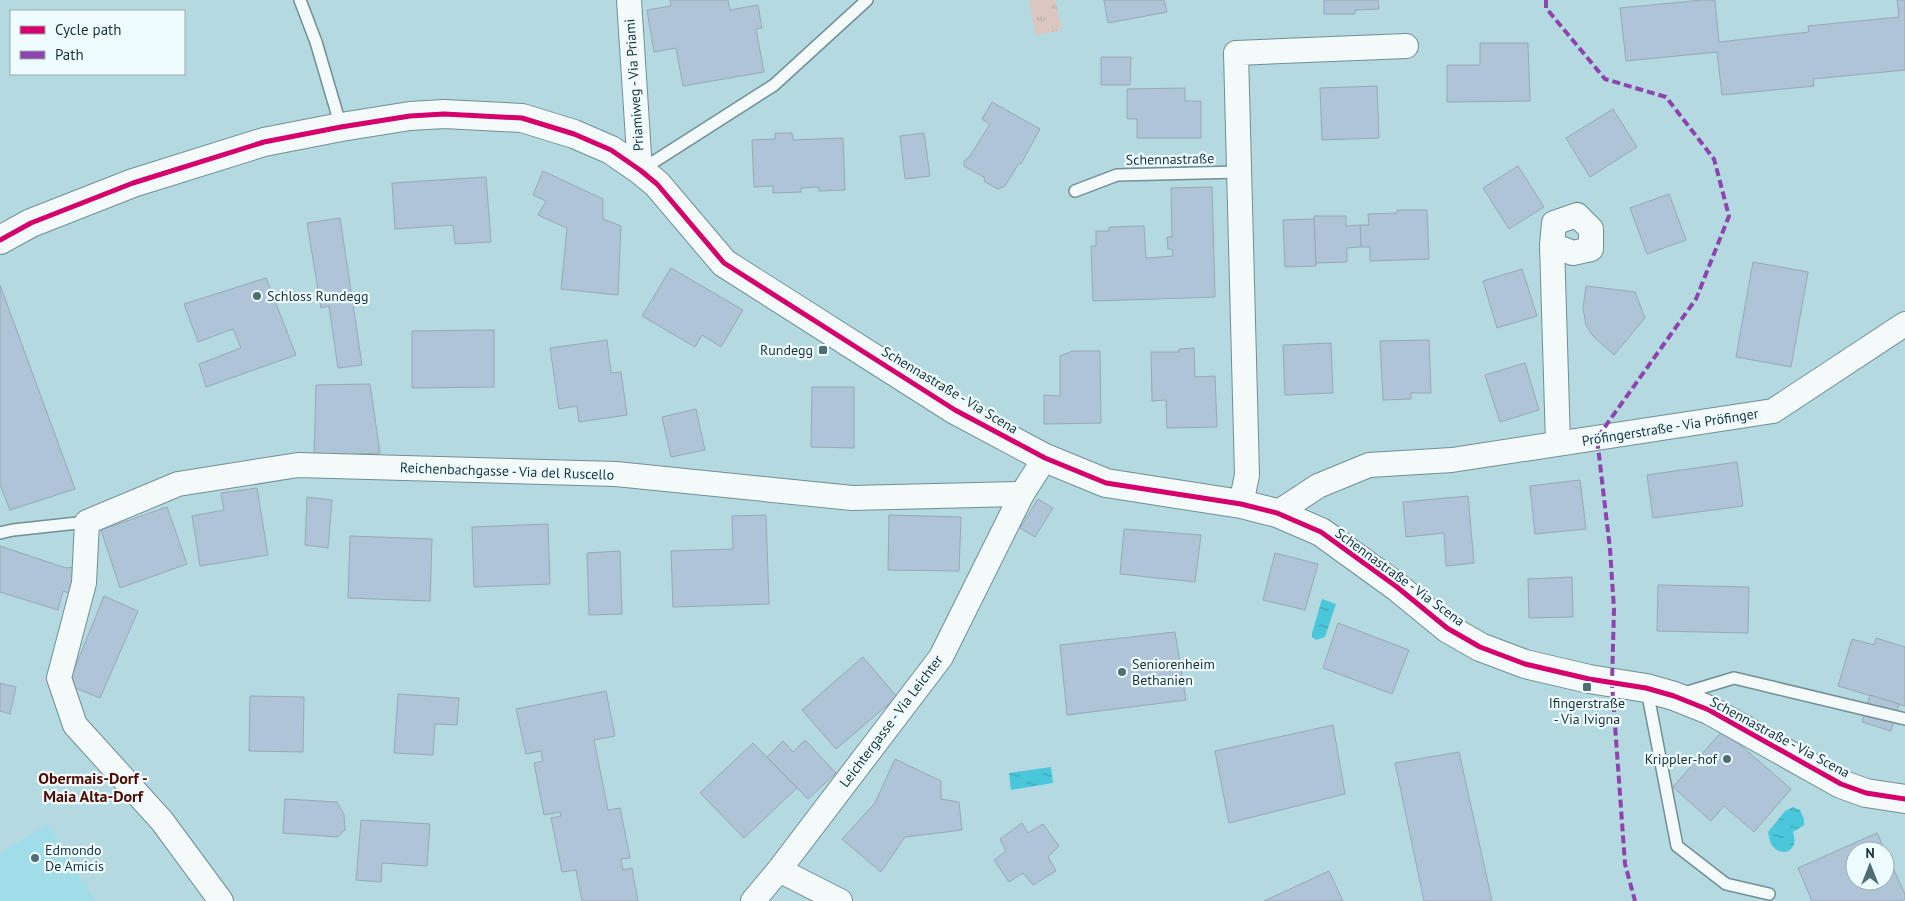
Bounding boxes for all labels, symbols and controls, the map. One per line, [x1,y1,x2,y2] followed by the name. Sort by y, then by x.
[10,10,185,75] legend
[620,18,648,152] street label: Priamiweg - Via Priami
[55,20,121,39] text: Cycle path
[55,45,84,64] text: Path
[1126,149,1214,169] street label: Schennastraße
[267,287,368,305] place label: Schloss Rundegg
[251,290,263,302] marker: Schloss Rundegg
[760,341,813,359] place label: Rundegg
[879,342,1021,438] street label: Schennastraße - Via Scena
[817,344,829,356] marker: Rundegg
[1580,404,1760,450] street label: Pröfingerstraße - Via Pröfinger
[400,458,614,484] street label: Reichenbachgasse - Via del Ruscello
[1332,524,1468,630] street label: Schennastraße - Via Scena
[835,651,947,791] street label: Leichtergasse - Via Leichter
[1132,655,1215,689] place label: Seniorenheim Bethanien
[1116,666,1128,678] marker: Seniorenheim Bethanien
[1581,681,1593,693] marker: Ifingerstraße - Via Ivigna
[1707,692,1853,782] street label: Schennastraße - Via Scena
[1549,694,1625,728] place label: Ifingerstraße - Via Ivigna
[1645,750,1718,768] place label: Krippler-hof
[1721,753,1733,765] marker: Krippler-hof
[38,768,148,806] district label: Obermais-Dorf - Maia Alta-Dorf
[45,841,104,875] place label: Edmondo De Amicis
[1845,841,1895,891] north arrow
[1865,844,1875,862] text: N
[29,852,41,864] marker: Edmondo De Amicis

